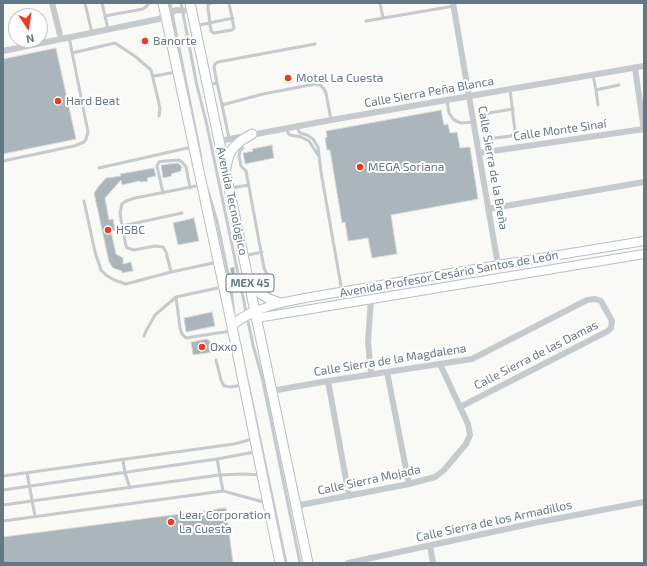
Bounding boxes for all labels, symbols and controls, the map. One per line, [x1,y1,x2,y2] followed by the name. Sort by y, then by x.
[8,8,48,48] north arrow
[25,32,36,46] text: N
[153,34,197,48] place label: Banorte
[140,36,150,46] marker: Banorte
[296,71,383,85] place label: Motel La Cuesta
[283,73,293,83] marker: Motel La Cuesta
[363,73,495,111] street label: Calle Sierra Peña Blanca
[66,94,120,108] place label: Hard Beat
[53,96,63,106] marker: Hard Beat
[475,105,511,231] street label: Calle Sierra de la Breña
[512,116,608,144] street label: Calle Monte Sinaí
[213,146,251,256] street label: Avenida Tecnológico
[368,160,444,174] place label: MEGA Soriana
[355,162,365,172] marker: MEGA Soriana
[116,223,145,237] place label: HSBC
[103,225,113,235] marker: HSBC
[338,248,560,300] street label: Avenida Profesor Cesário Santos de León
[226,274,274,292] road number: MEX 45
[472,317,600,393] street label: Calle Sierra de las Damas
[210,340,237,354] place label: Oxxo
[313,341,467,379] street label: Calle Sierra de la Magdalena
[197,342,207,352] marker: Oxxo
[316,462,422,498] street label: Calle Sierra Mojada
[415,497,573,545] street label: Calle Sierra de los Armadillos
[179,508,271,536] place label: Lear Corporation La Cuesta
[166,517,176,527] marker: Lear Corporation La Cuesta

